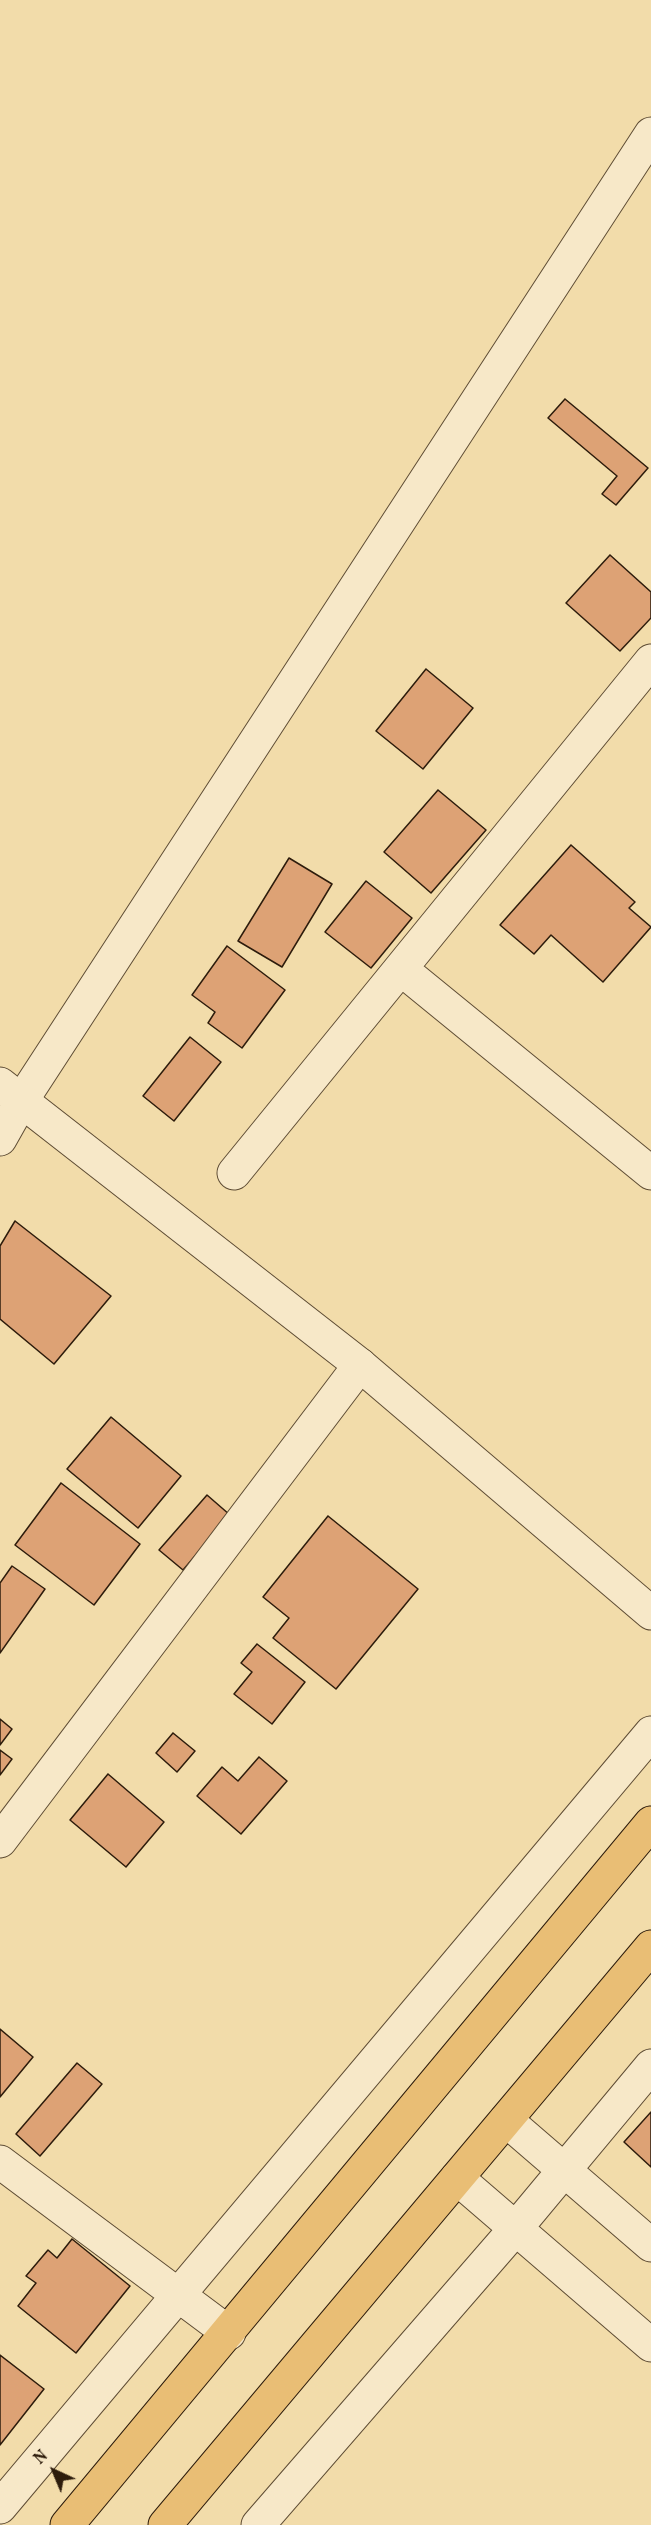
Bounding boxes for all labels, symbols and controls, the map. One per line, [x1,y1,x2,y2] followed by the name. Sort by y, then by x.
[24,2441,84,2501] north arrow
[30,2446,53,2470] text: N

